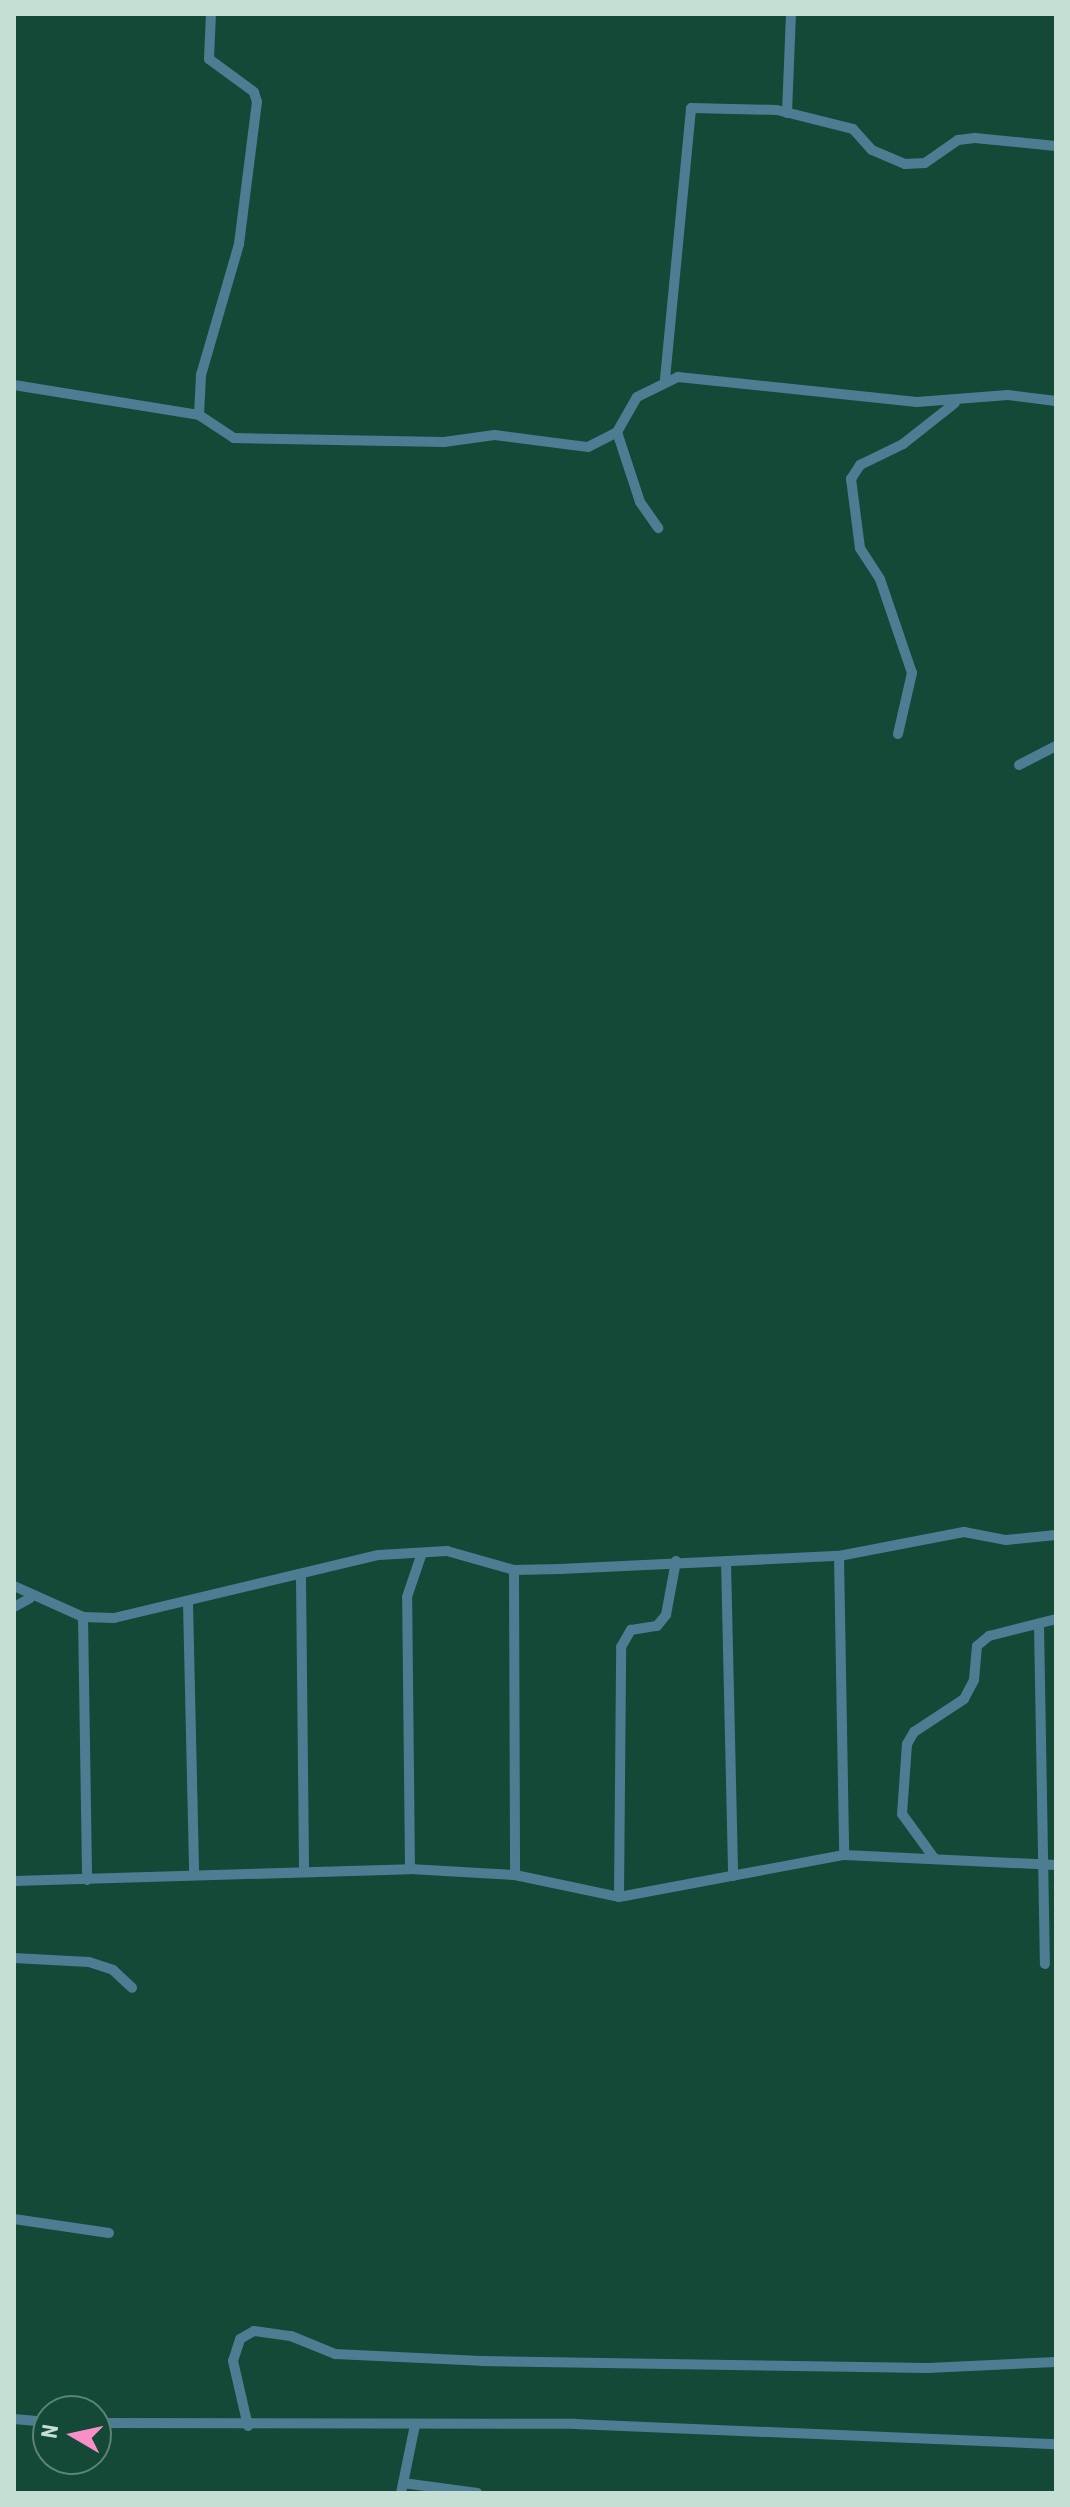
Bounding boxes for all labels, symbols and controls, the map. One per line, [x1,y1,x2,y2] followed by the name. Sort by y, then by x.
[32,2395,112,2475] north arrow
[36,2423,63,2440] text: N

